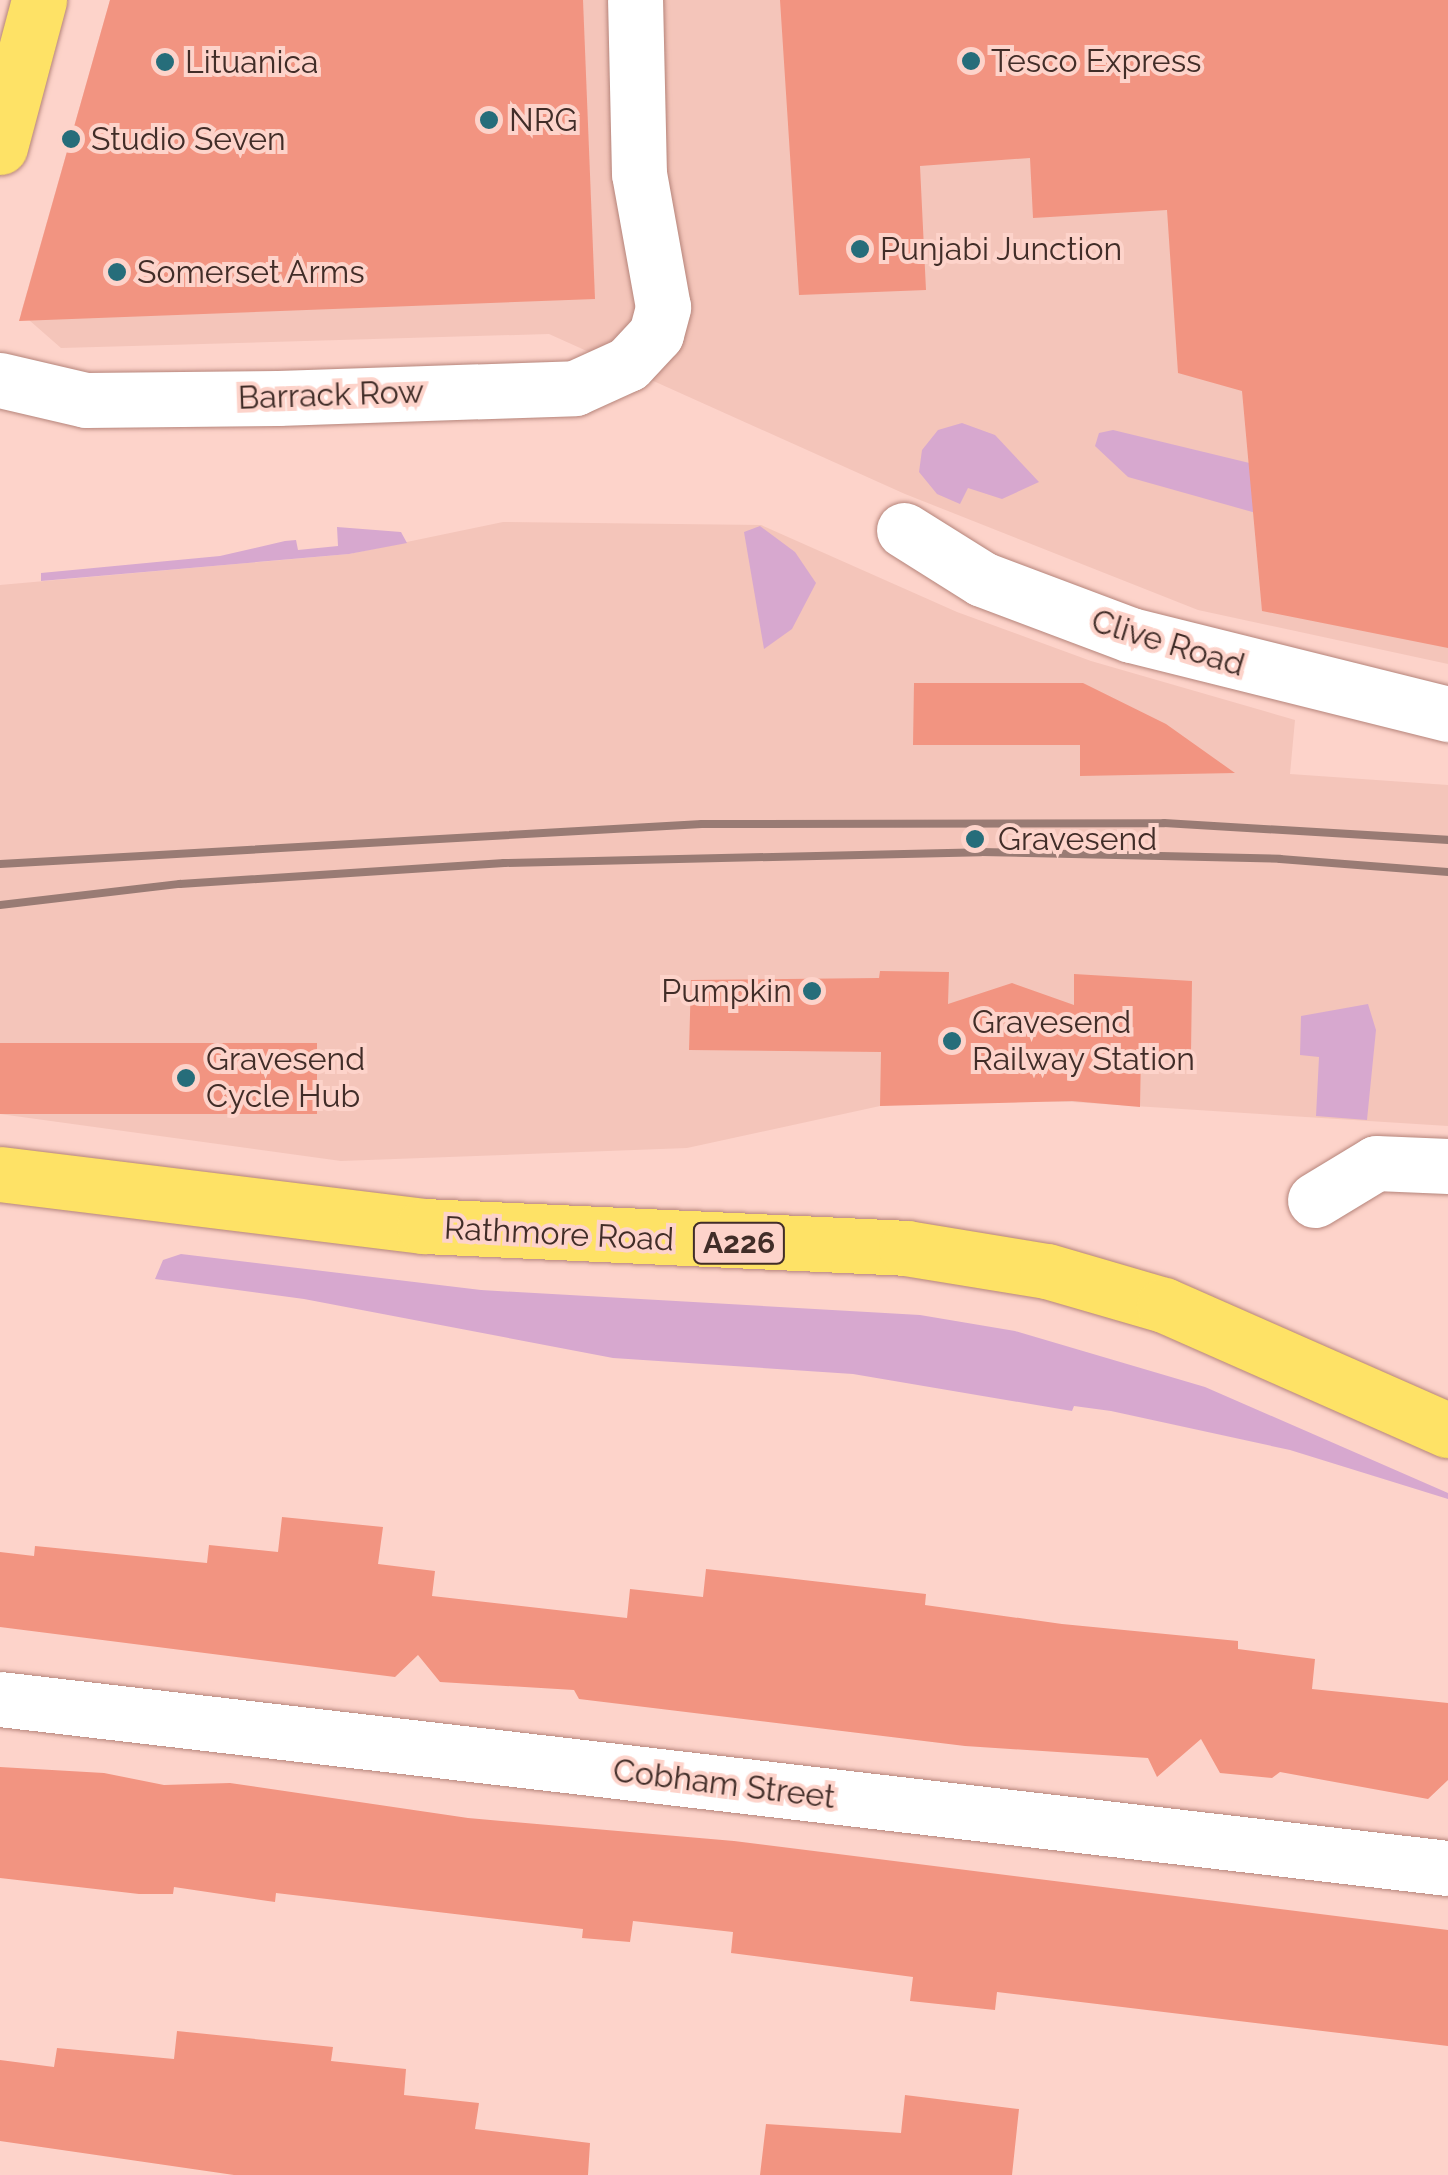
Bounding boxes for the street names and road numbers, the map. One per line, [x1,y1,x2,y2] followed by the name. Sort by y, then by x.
[237,373,425,417] street label: Barrack Row
[1087,602,1249,684] street label: Clive Road
[443,1209,675,1259] street label: Rathmore Road
[692,1218,786,1268] road number: A226
[611,1751,837,1817] street label: Cobham Street

